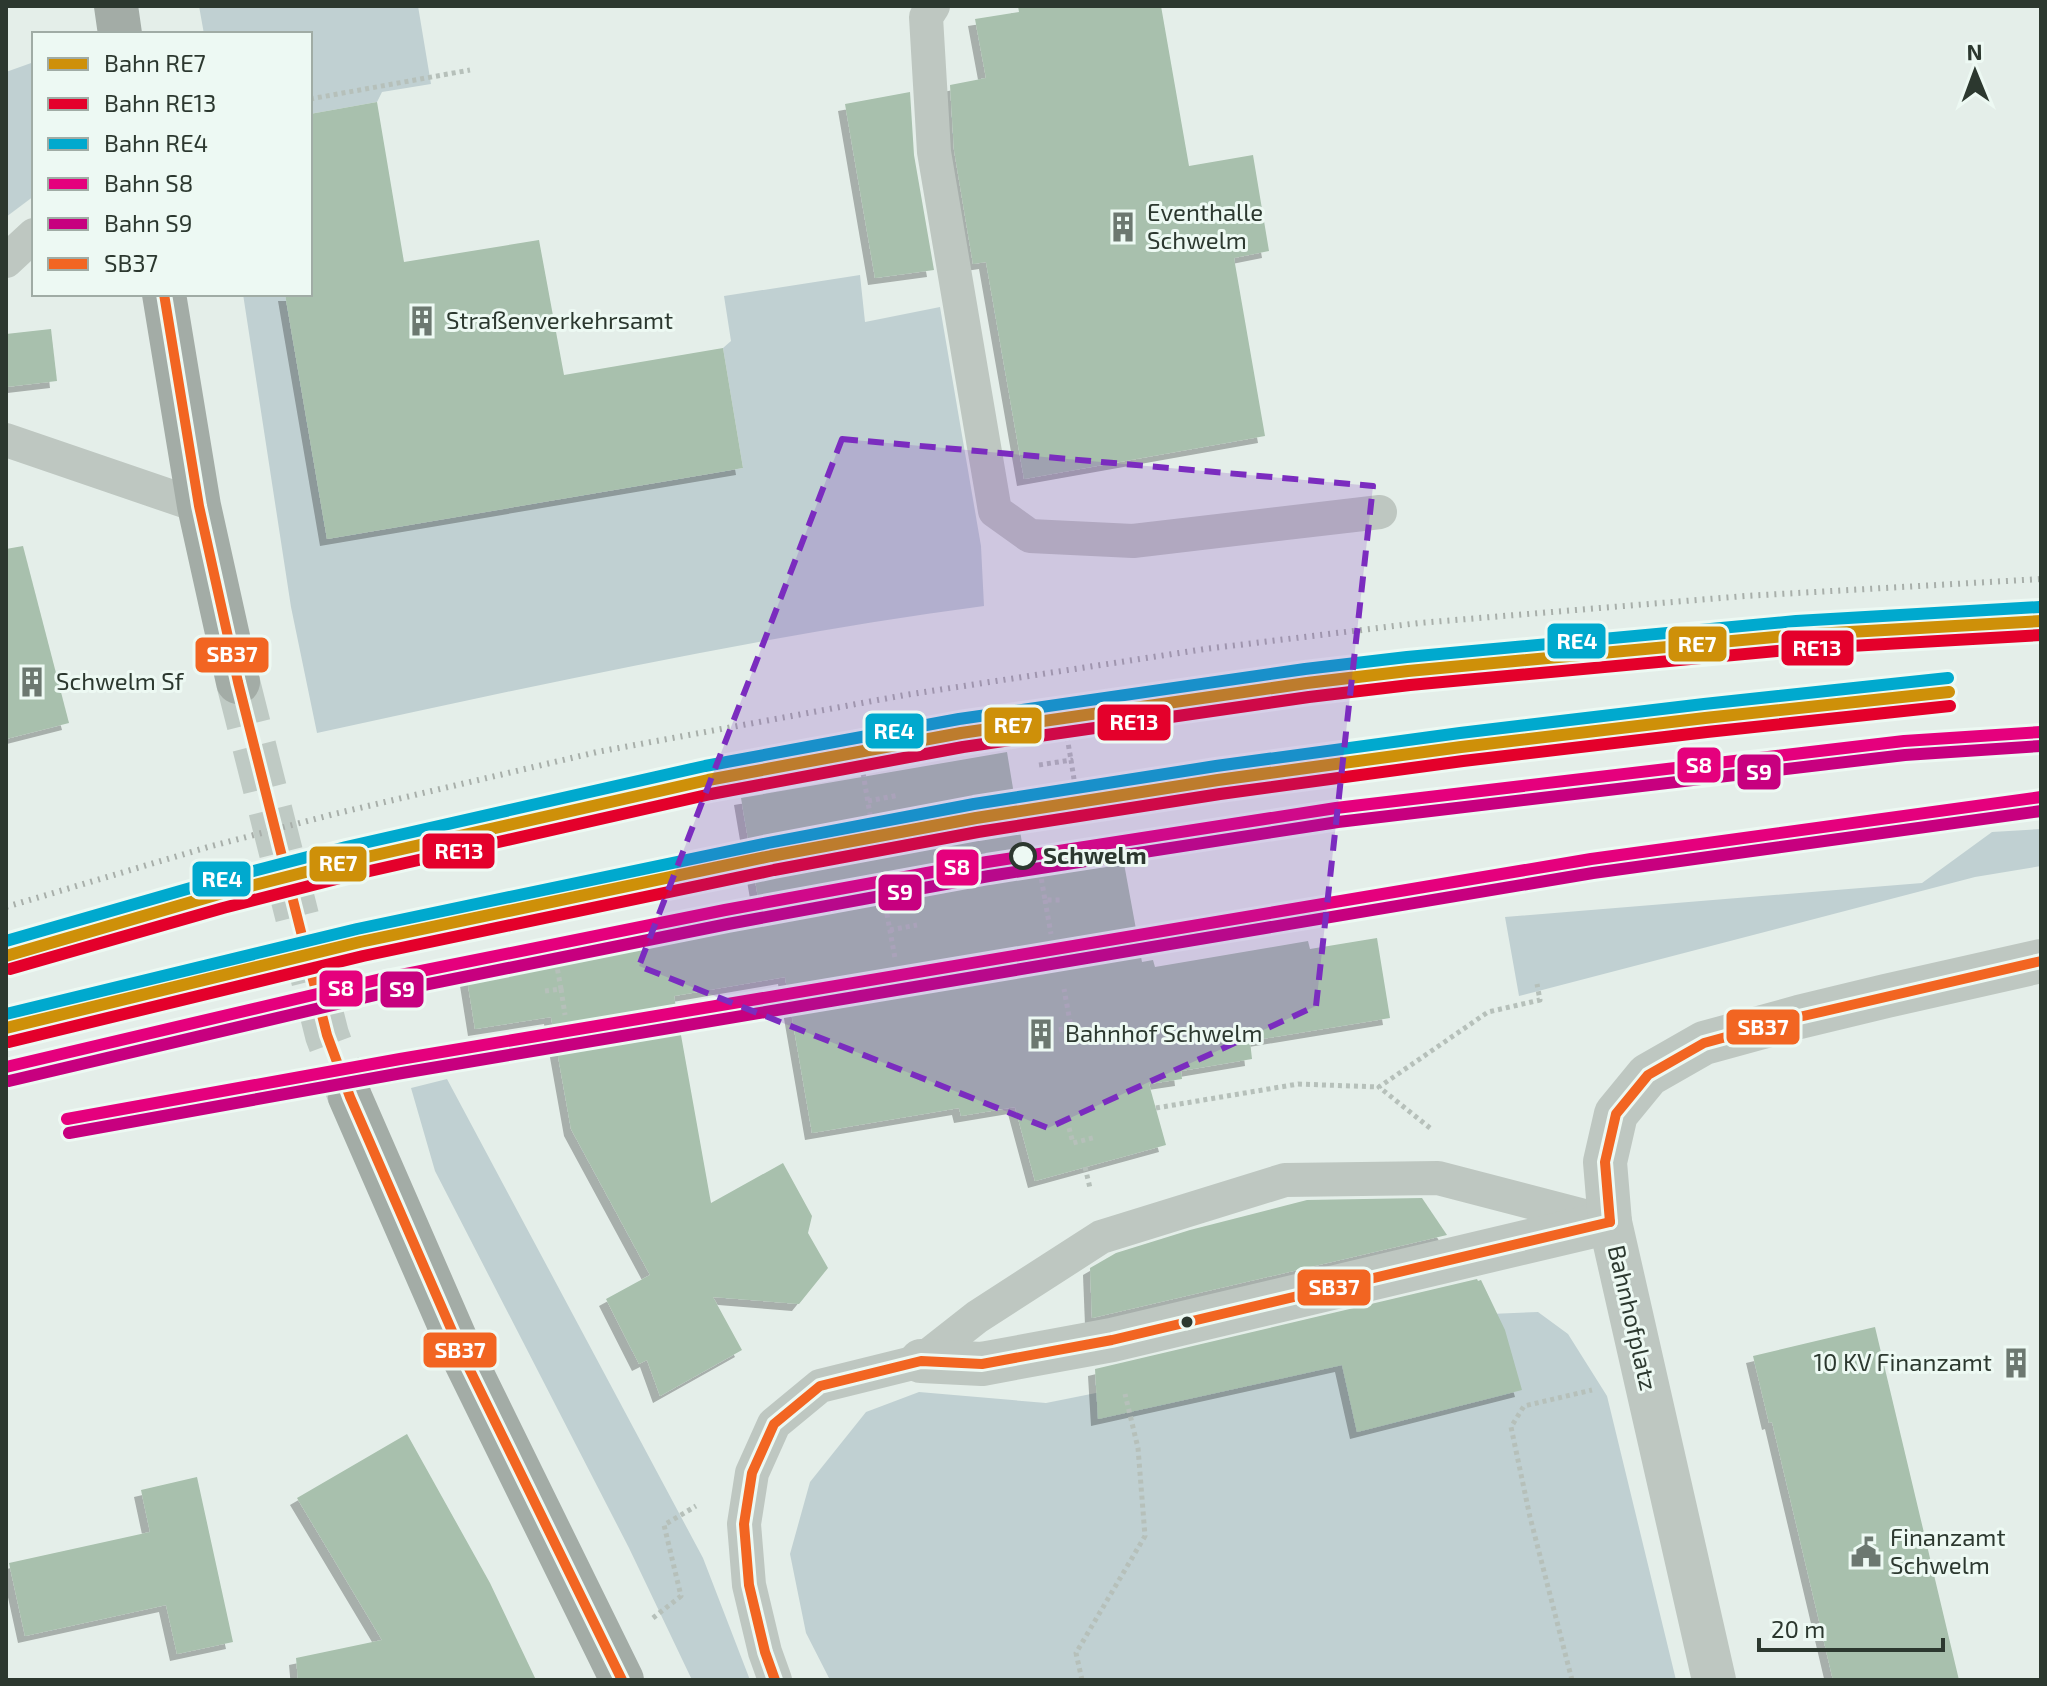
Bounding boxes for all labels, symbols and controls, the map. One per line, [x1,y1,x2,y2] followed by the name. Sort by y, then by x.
[32,32,312,296] legend
[1935,32,2015,112] north arrow
[1966,38,1983,64] text: N
[104,48,206,77] text: Bahn RE7
[104,88,216,117] text: Bahn RE13
[104,128,208,157] text: Bahn RE4
[104,168,193,197] text: Bahn S8
[1147,197,1263,254] place label: Eventhalle Schwelm
[104,208,193,237] text: Bahn S9
[1106,210,1140,244] building icon: Eventhalle Schwelm
[104,248,158,277] text: SB37
[405,304,439,338] building icon: Straßenverkehrsamt
[446,305,673,334] place label: Straßenverkehrsamt
[1546,622,1607,660] line badge: RE4
[1667,625,1728,663] line badge: RE7
[1557,627,1597,653] text: RE4
[1780,629,1855,667] line badge: RE13
[1678,630,1717,656] text: RE7
[1793,634,1841,660] text: RE13
[194,636,270,674] line badge: SB37
[206,640,258,666] text: SB37
[15,665,49,699] building icon: Schwelm Sf
[56,666,185,695] place label: Schwelm Sf
[1096,703,1172,742] line badge: RE13
[983,706,1043,745] line badge: RE7
[1110,708,1158,734] text: RE13
[994,711,1033,737] text: RE7
[864,712,925,750] line badge: RE4
[874,717,914,743] text: RE4
[1676,746,1722,784] line badge: S8
[1686,751,1712,777] text: S8
[1736,753,1782,791] line badge: S9
[1746,758,1772,784] text: S9
[421,832,496,870] line badge: RE13
[435,837,483,863] text: RE13
[1043,840,1147,869] place label: Schwelm
[1010,843,1036,869] marker: Schwelm
[308,845,368,883] line badge: RE7
[935,848,980,887] line badge: S8
[319,849,358,875] text: RE7
[944,853,970,879] text: S8
[191,860,252,898] line badge: RE4
[202,865,242,891] text: RE4
[877,873,923,912] line badge: S9
[887,878,913,904] text: S9
[318,969,364,1008] line badge: S8
[379,970,425,1009] line badge: S9
[328,974,354,1000] text: S8
[389,975,415,1001] text: S9
[1725,1008,1801,1046] line badge: SB37
[1737,1013,1789,1039] text: SB37
[1024,1017,1058,1051] building icon: Bahnhof Schwelm
[1065,1018,1262,1047] place label: Bahnhof Schwelm
[1603,1242,1664,1393] street label: Bahnhofplatz
[1296,1268,1372,1307] line badge: SB37
[1308,1273,1360,1299] text: SB37
[1179,1314,1195,1330] unlabelled marker
[422,1331,498,1369] line badge: SB37
[434,1336,486,1362] text: SB37
[1999,1346,2033,1380] building icon: 10 KV Finanzamt
[1814,1347,1992,1376] place label: 10 KV Finanzamt
[1890,1522,2006,1579] place label: Finanzamt Schwelm
[1849,1535,1883,1569] public building icon: Finanzamt Schwelm
[1759,1602,1943,1652] scale bar
[1771,1614,1825,1643] text: 20 m

